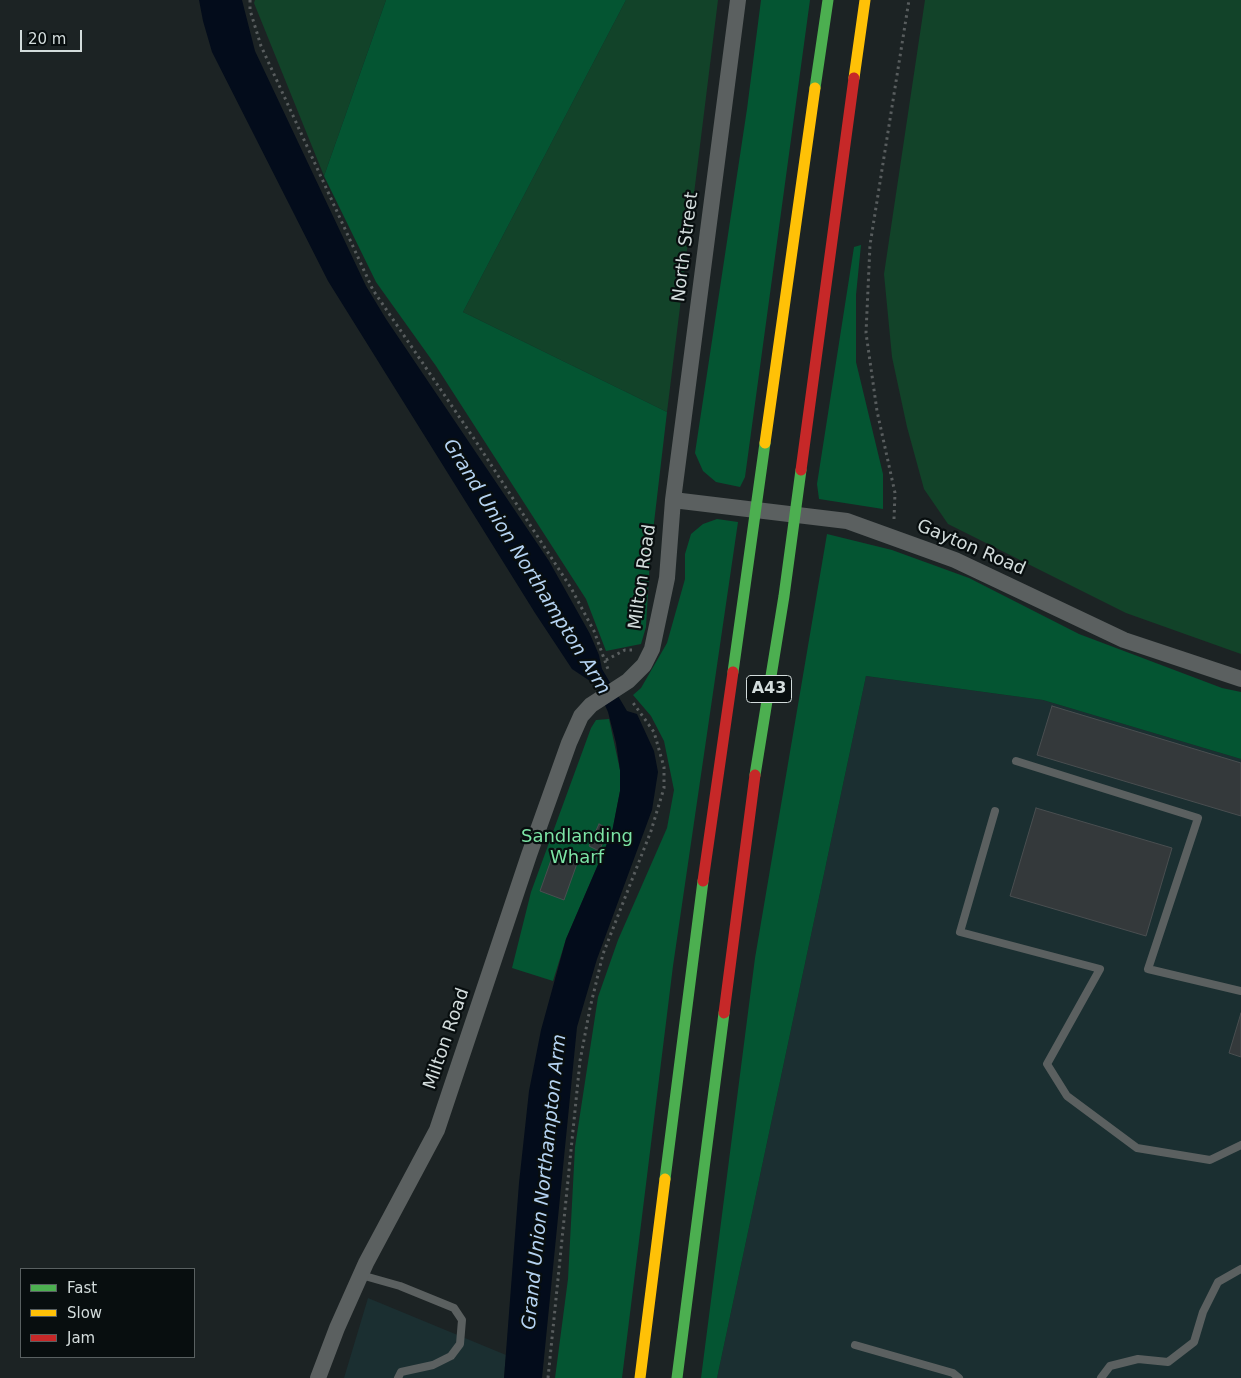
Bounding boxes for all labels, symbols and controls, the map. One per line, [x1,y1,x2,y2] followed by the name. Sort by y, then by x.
[22,20,85,52] scale bar
[28,30,66,48] text: 20 m
[669,191,703,303] street label: North Street
[438,435,614,699] water label: Grand Union Northampton Arm
[913,515,1029,581] street label: Gayton Road
[625,523,661,631] street label: Milton Road
[746,676,792,702] road number: A43
[521,826,633,869] park label: Sandlanding Wharf
[420,985,474,1093] street label: Milton Road
[518,1033,572,1331] water label: Grand Union Northampton Arm
[20,1268,195,1358] legend
[67,1279,97,1297] text: Fast
[67,1304,102,1322] text: Slow
[67,1329,95,1347] text: Jam

